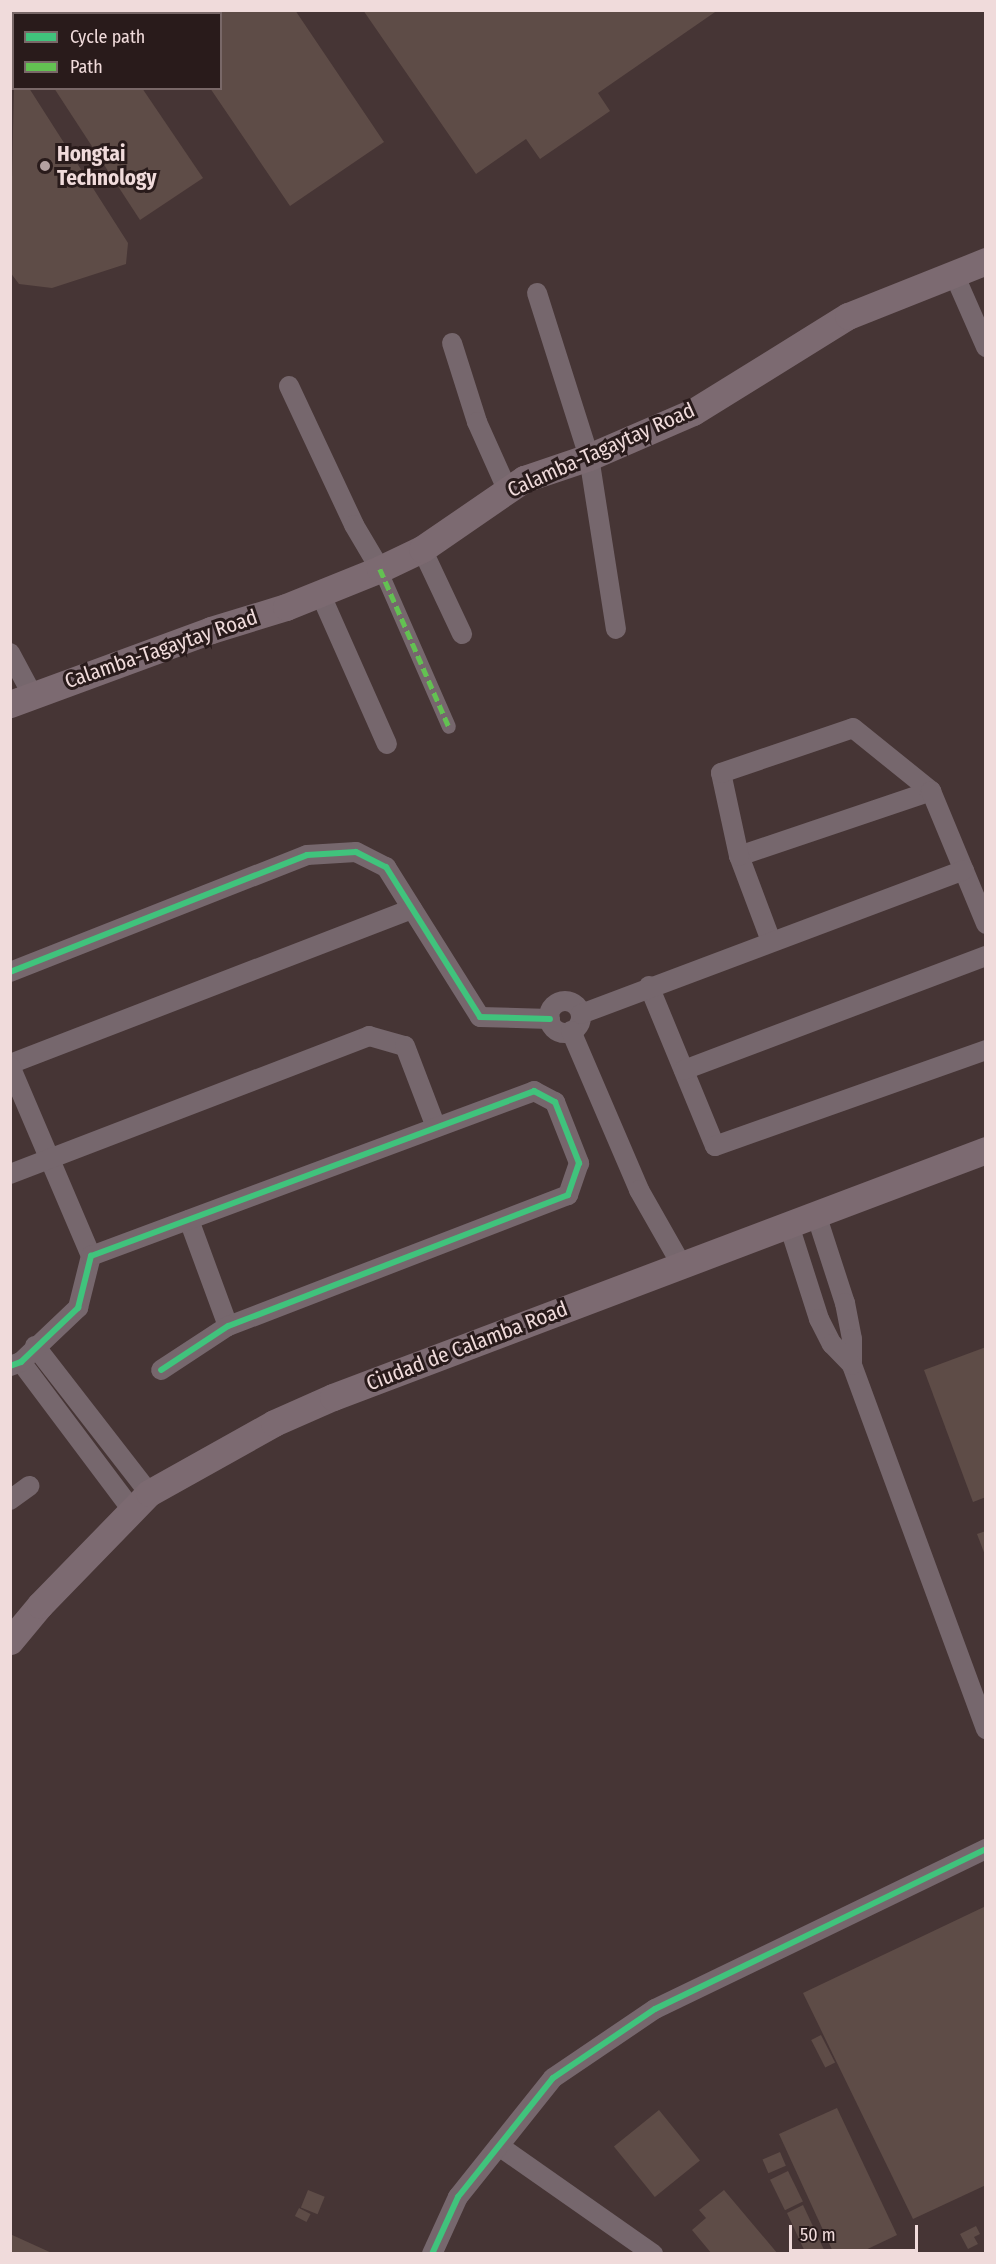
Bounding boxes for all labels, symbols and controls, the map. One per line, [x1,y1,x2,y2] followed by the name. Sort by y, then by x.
[12,12,222,90] legend
[70,26,145,48] text: Cycle path
[70,56,103,78] text: Path
[57,141,156,191] place label: Hongtai Technology
[38,159,52,173] marker: Hongtai Technology
[503,397,699,503] street label: Calamba-Tagaytay Road
[61,604,261,694] street label: Calamba-Tagaytay Road
[363,1296,571,1396] street label: Ciudad de Calamba Road
[792,2213,921,2251] scale bar
[800,2224,836,2246] text: 50 m

